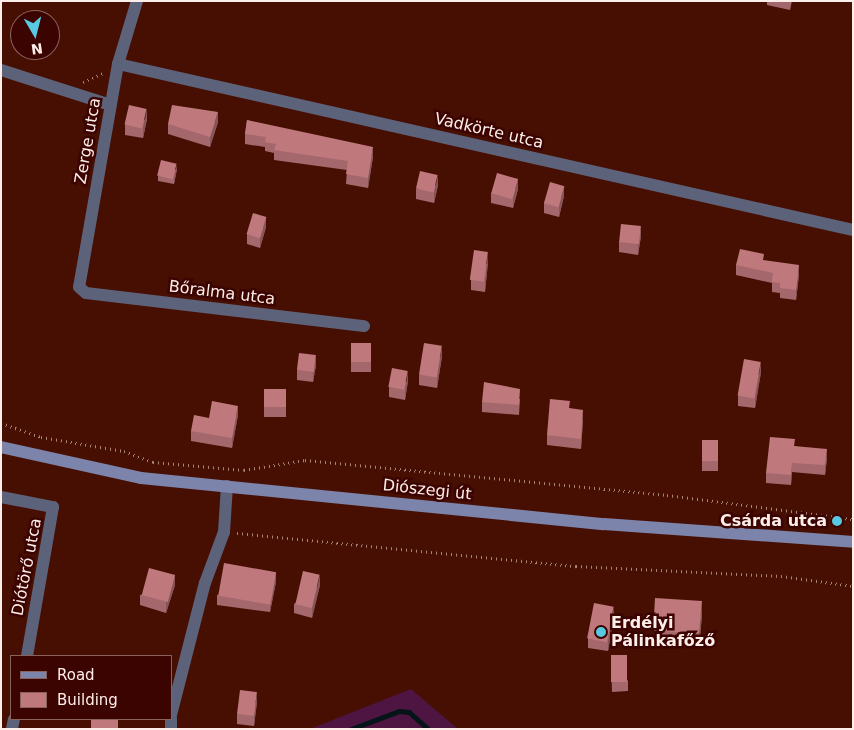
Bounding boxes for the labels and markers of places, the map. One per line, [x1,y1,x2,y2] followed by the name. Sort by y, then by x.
[720,511,827,531] place label: Csárda utca
[831,515,843,527] marker: Csárda utca
[611,613,715,651] place label: Erdélyi Pálinkafőző
[595,626,607,638] marker: Erdélyi Pálinkafőző

